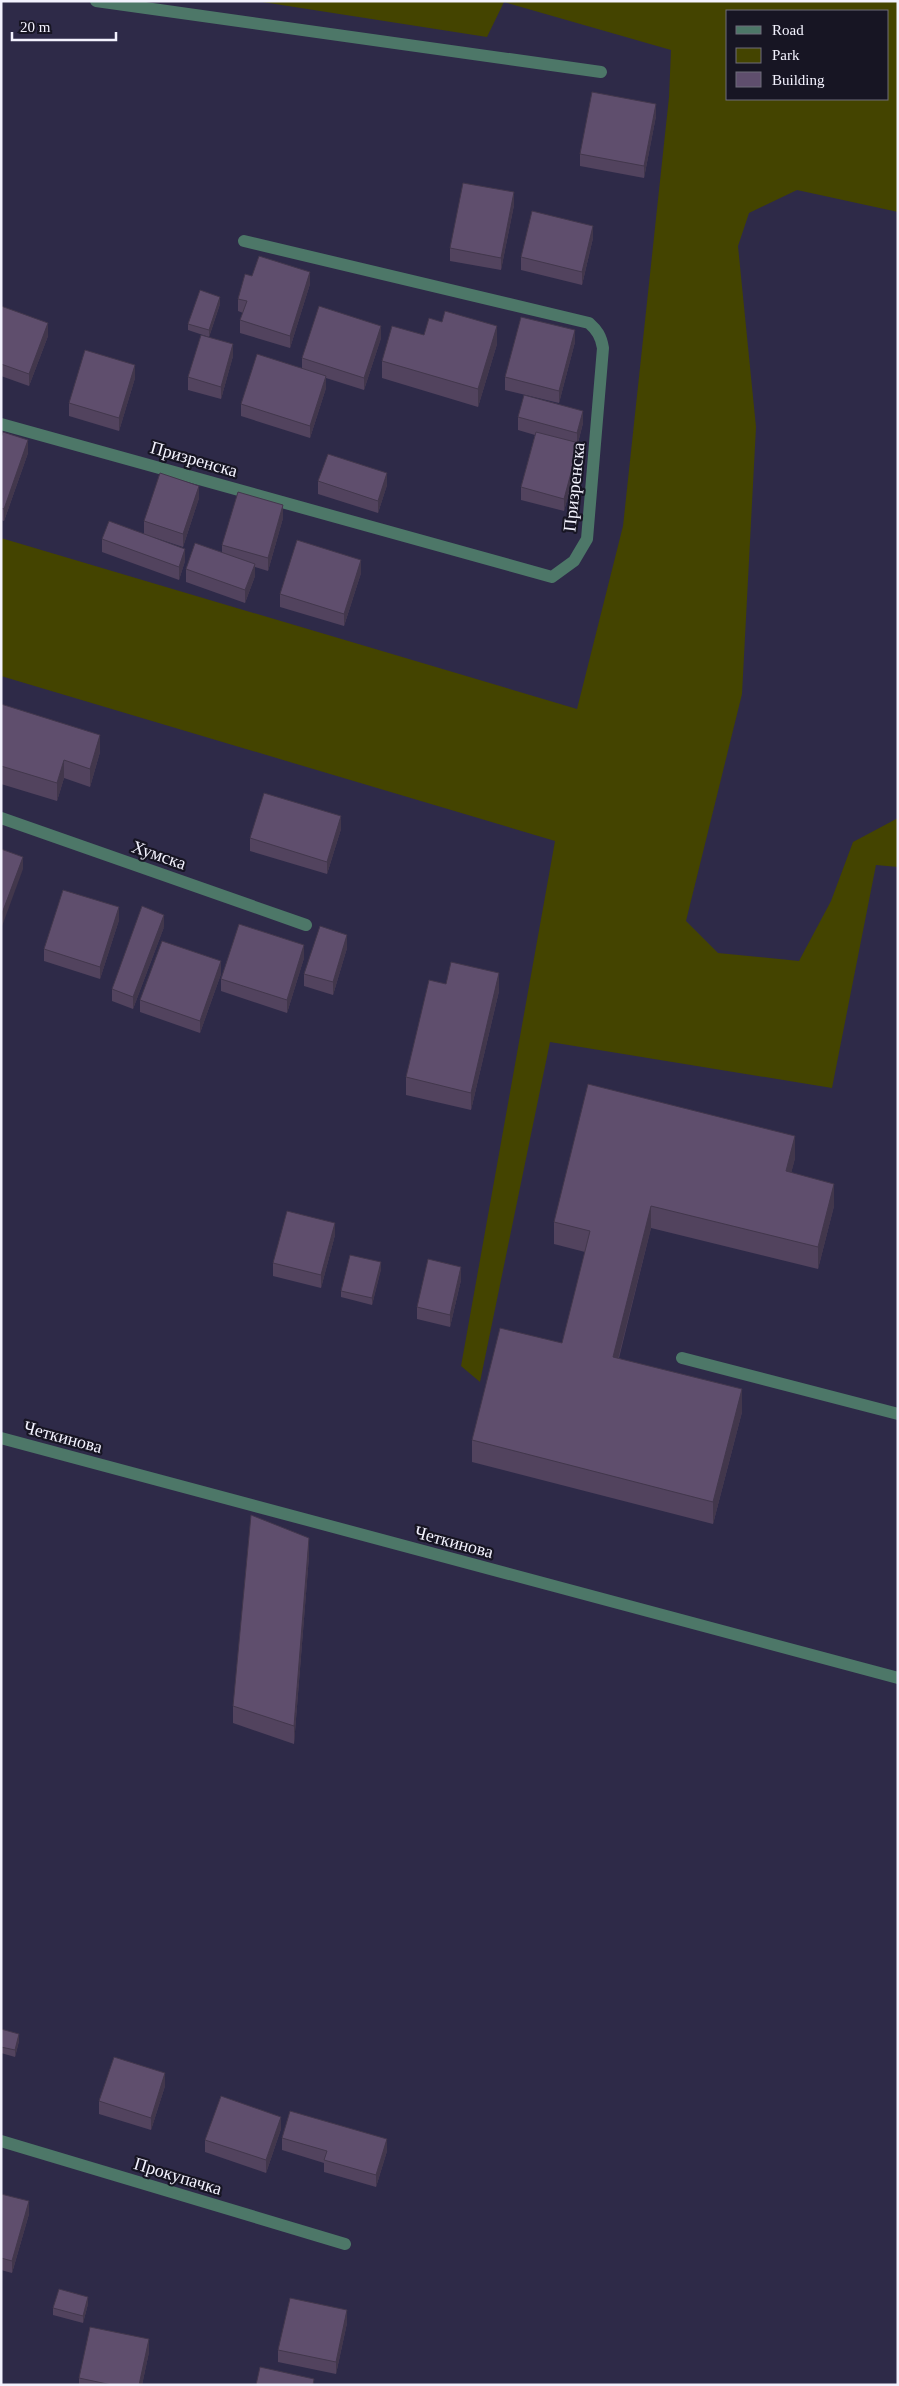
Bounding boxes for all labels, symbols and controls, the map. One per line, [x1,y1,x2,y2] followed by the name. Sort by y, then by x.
[12,10,116,42] scale bar
[726,10,889,100] legend
[20,19,51,35] text: 20 m
[772,22,804,38] text: Road
[772,47,800,63] text: Park
[772,72,825,88] text: Building
[148,437,240,481] street label: Призренска
[559,441,589,533] street label: Призренска
[129,836,189,874] street label: Хумска
[21,1417,105,1457] street label: Четкинова
[412,1522,496,1562] street label: Четкинова
[132,2153,224,2199] street label: Прокупачка

